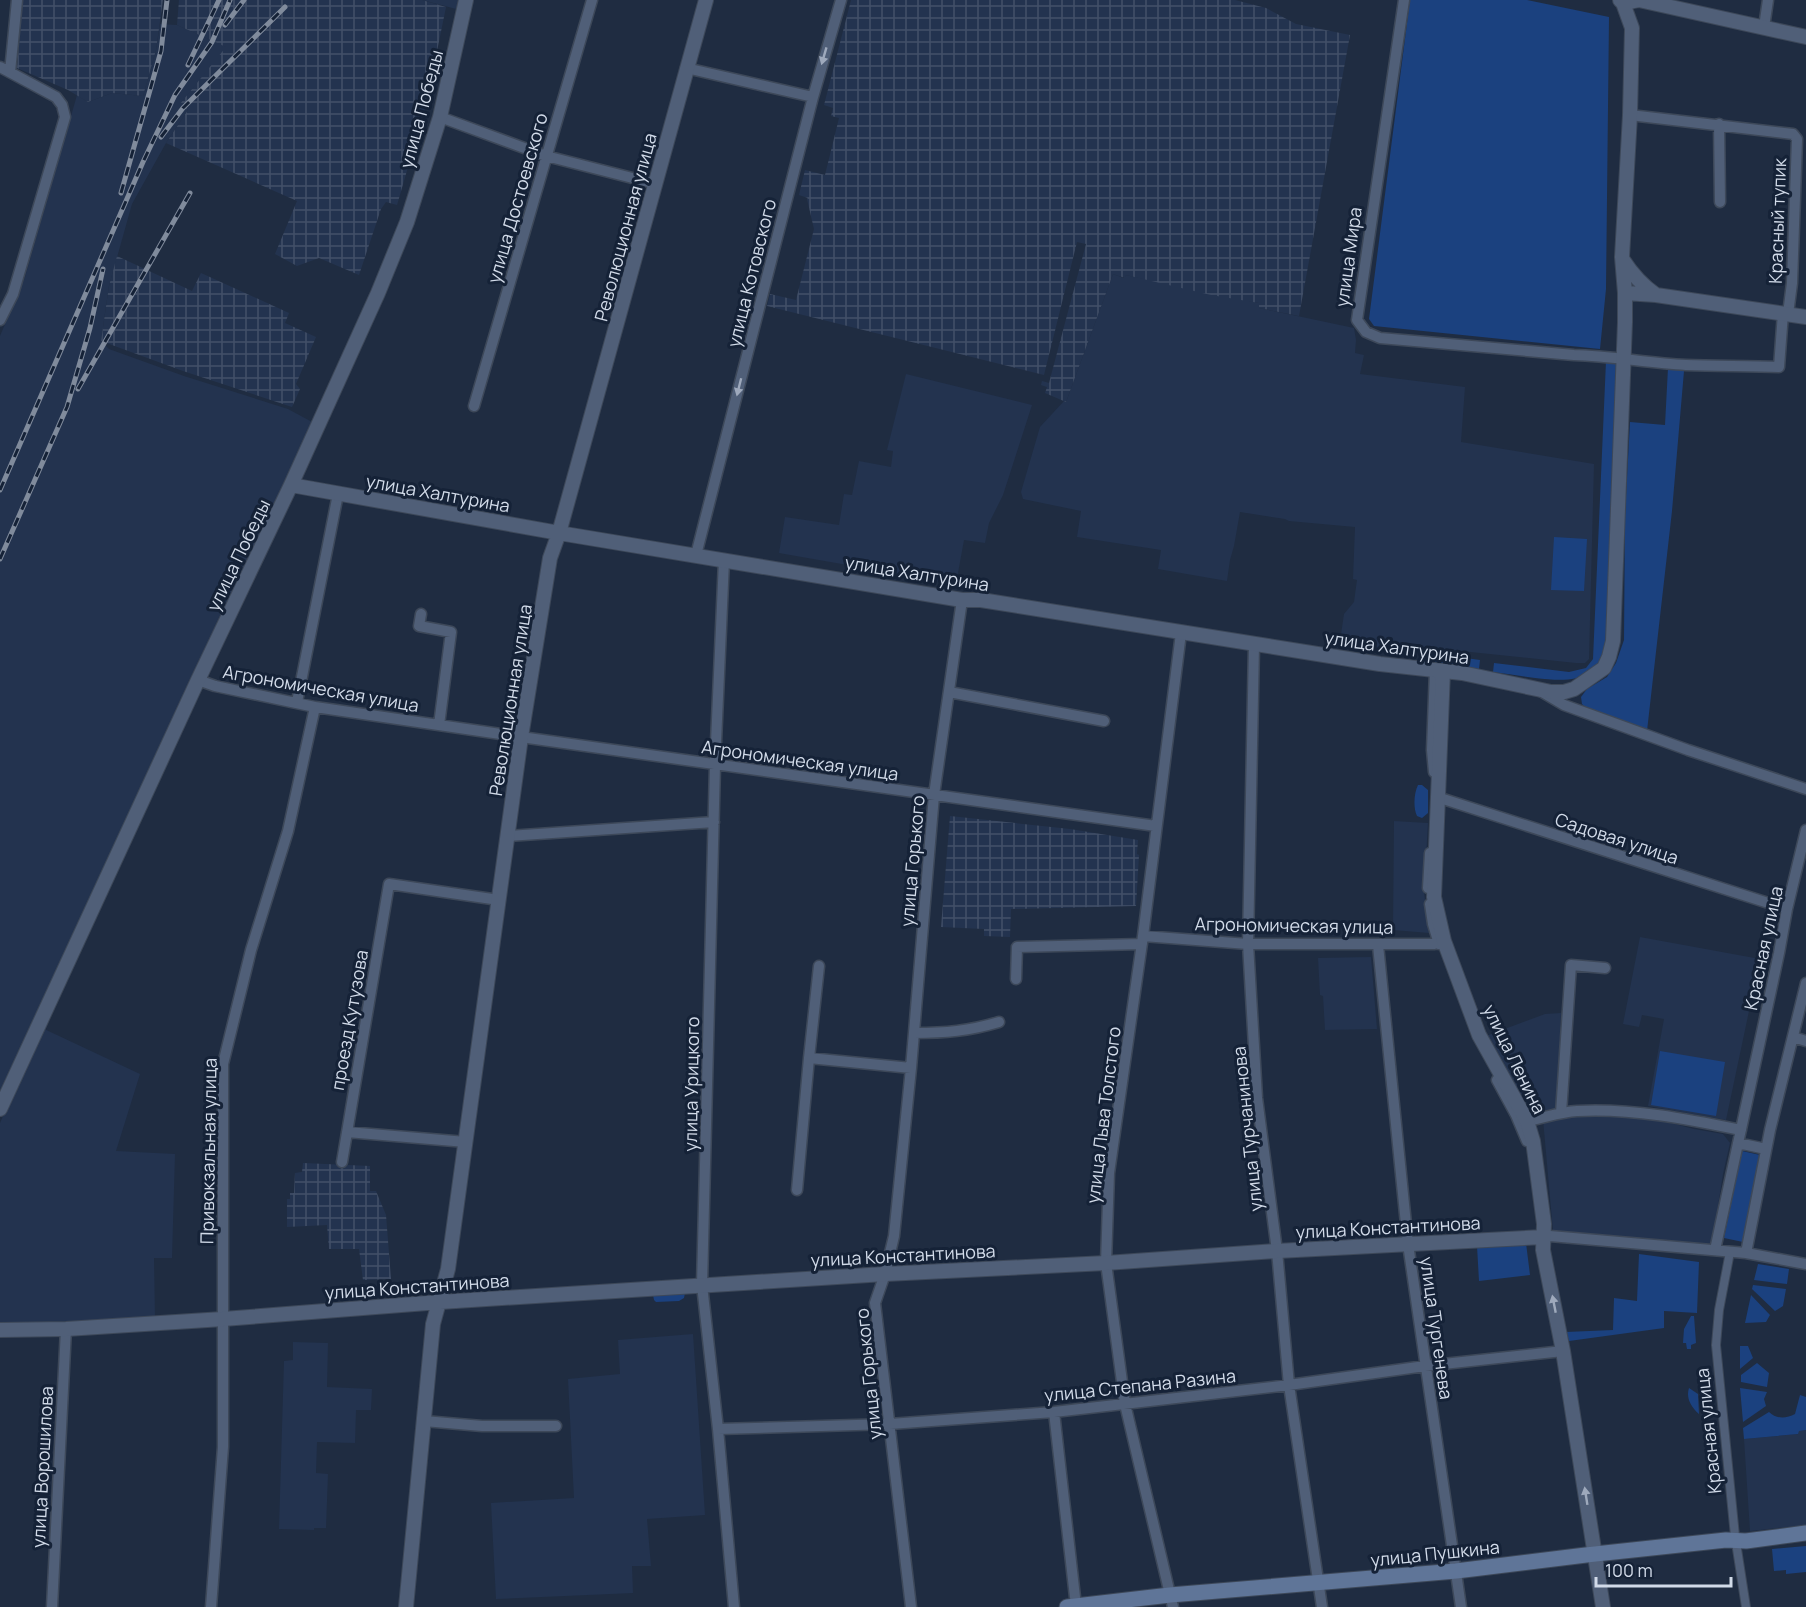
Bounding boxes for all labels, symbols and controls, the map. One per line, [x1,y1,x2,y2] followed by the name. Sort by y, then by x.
[394,47,448,171] street label: улица Победы
[819,47,829,65] one-way arrow
[481,110,553,286] street label: улица Достоевского
[588,130,662,324] street label: Революционная улица
[1763,157,1791,284] street label: Красный тупик
[721,196,781,350] street label: улица Котовского
[1329,206,1367,308] street label: улица Мира
[734,379,743,397] one-way arrow
[364,469,512,517] street label: улица Халтурина
[201,495,275,615] street label: улица Победы
[843,550,991,596] street label: улица Халтурина
[483,602,537,798] street label: Революционная улица
[1323,625,1471,669] street label: улица Халтурина
[221,659,421,717] street label: Агрономическая улица
[700,734,900,786] street label: Агрономическая улица
[894,794,930,928] street label: улица Горького
[1552,807,1682,869] street label: Садовая улица
[1738,884,1788,1012] street label: Красная улица
[1194,911,1394,939] street label: Агрономическая улица
[325,948,373,1092] street label: проезд Кутузова
[1478,1000,1552,1118] street label: улица Ленина
[678,1016,704,1152] street label: улица Урицкого
[1080,1025,1126,1205] street label: улица Льва Толстого
[1226,1045,1268,1213] street label: улица Турчанинова
[194,1058,222,1244] street label: Привокзальная улица
[1295,1210,1481,1244] street label: улица Константинова
[810,1238,996,1272] street label: улица Константинова
[1415,1255,1459,1401] street label: улица Тургенева
[324,1268,510,1304] street label: улица Константинова
[1549,1294,1558,1313] one-way arrow
[849,1307,887,1441] street label: улица Горького
[1043,1363,1237,1407] street label: улица Степана Разина
[1689,1367,1727,1495] street label: Красная улица
[26,1385,58,1549] street label: улица Ворошилова
[1582,1487,1591,1506] one-way arrow
[1369,1534,1501,1572] street label: улица Пушкина
[1596,1550,1731,1588] scale bar
[1605,1558,1653,1582] text: 100 m

